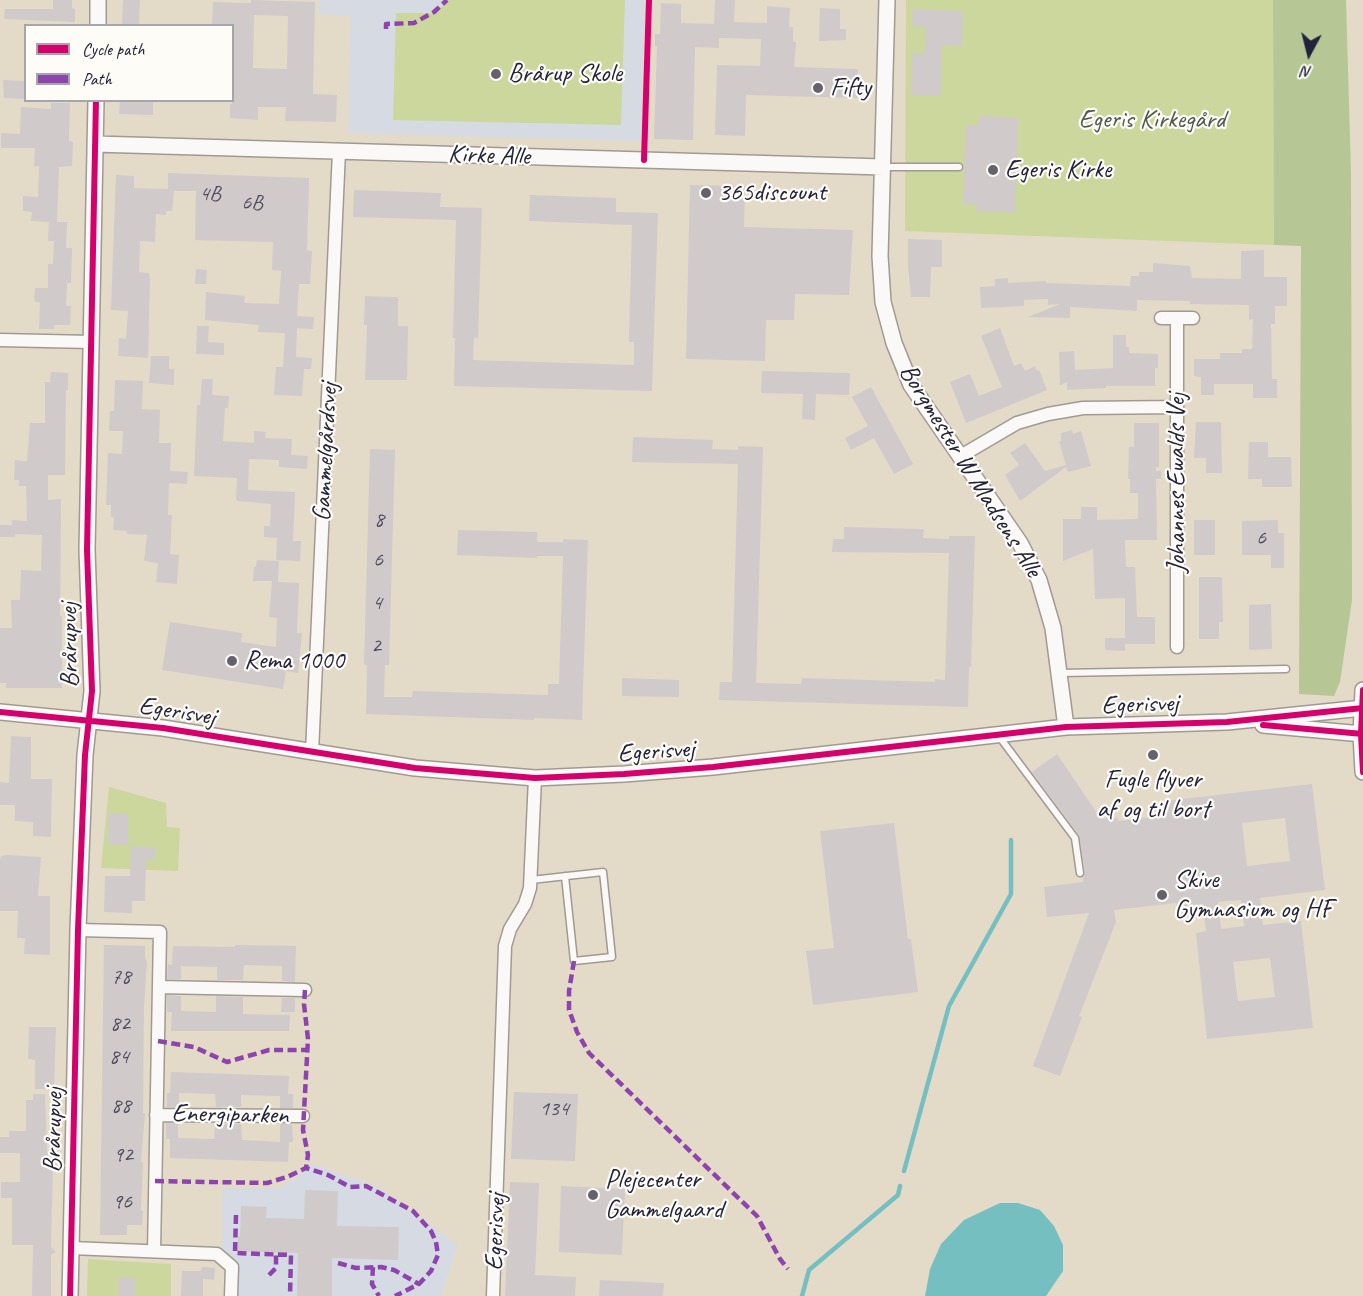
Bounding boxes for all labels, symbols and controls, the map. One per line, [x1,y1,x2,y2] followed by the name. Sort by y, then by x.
[24,24,234,102] legend
[1279,24,1339,84] north arrow
[82,38,144,60] text: Cycle path
[508,58,622,90] place label: Brårup Skole
[1301,61,1313,82] text: N
[489,67,503,81] marker: Brårup Skole
[82,68,112,90] text: Path
[830,72,871,104] place label: Fifty
[811,81,825,95] marker: Fifty
[1079,104,1225,136] park label: Egeris Kirkegård
[448,139,530,173] street label: Kirke Alle
[1005,154,1111,186] place label: Egeris Kirke
[986,163,1000,177] marker: Egeris Kirke
[718,177,826,209] place label: 365discount
[199,181,221,207] house number: 4B
[699,186,713,200] marker: 365discount
[241,190,263,216] house number: 6B
[892,359,1048,583] street label: Borgmester W Madsens Alle
[307,382,345,522] street label: Gammelgårdsvej
[1161,393,1193,573] street label: Johannes Ewalds Vej
[374,507,384,533] house number: 8
[1256,525,1266,551] house number: 6
[373,547,383,573] house number: 6
[372,590,382,616] house number: 4
[54,602,86,688] street label: Brårupvej
[371,633,381,659] house number: 2
[244,645,344,677] place label: Rema 1000
[225,654,239,668] marker: Rema 1000
[1101,688,1179,722] street label: Egerisvej
[137,691,217,733] street label: Egerisvej
[617,734,695,770] street label: Egerisvej
[1146,748,1160,762] marker: Fugle flyver af og til bort
[1097,764,1209,826] place label: Fugle flyver af og til bort
[1174,864,1332,926] place label: Skive Gymnasium og HF
[1155,888,1169,902] marker: Skive Gymnasium og HF
[111,964,131,990] house number: 78
[110,1011,130,1037] house number: 82
[109,1044,129,1070] house number: 84
[38,1087,70,1173] street label: Brårupvej
[111,1093,131,1119] house number: 88
[539,1096,569,1122] house number: 134
[171,1098,289,1132] street label: Energiparken
[113,1142,133,1168] house number: 92
[605,1164,723,1226] place label: Plejecenter Gammelgaard
[586,1188,600,1202] marker: Plejecenter Gammelgaard
[112,1189,132,1215] house number: 96
[479,1193,513,1271] street label: Egerisvej

